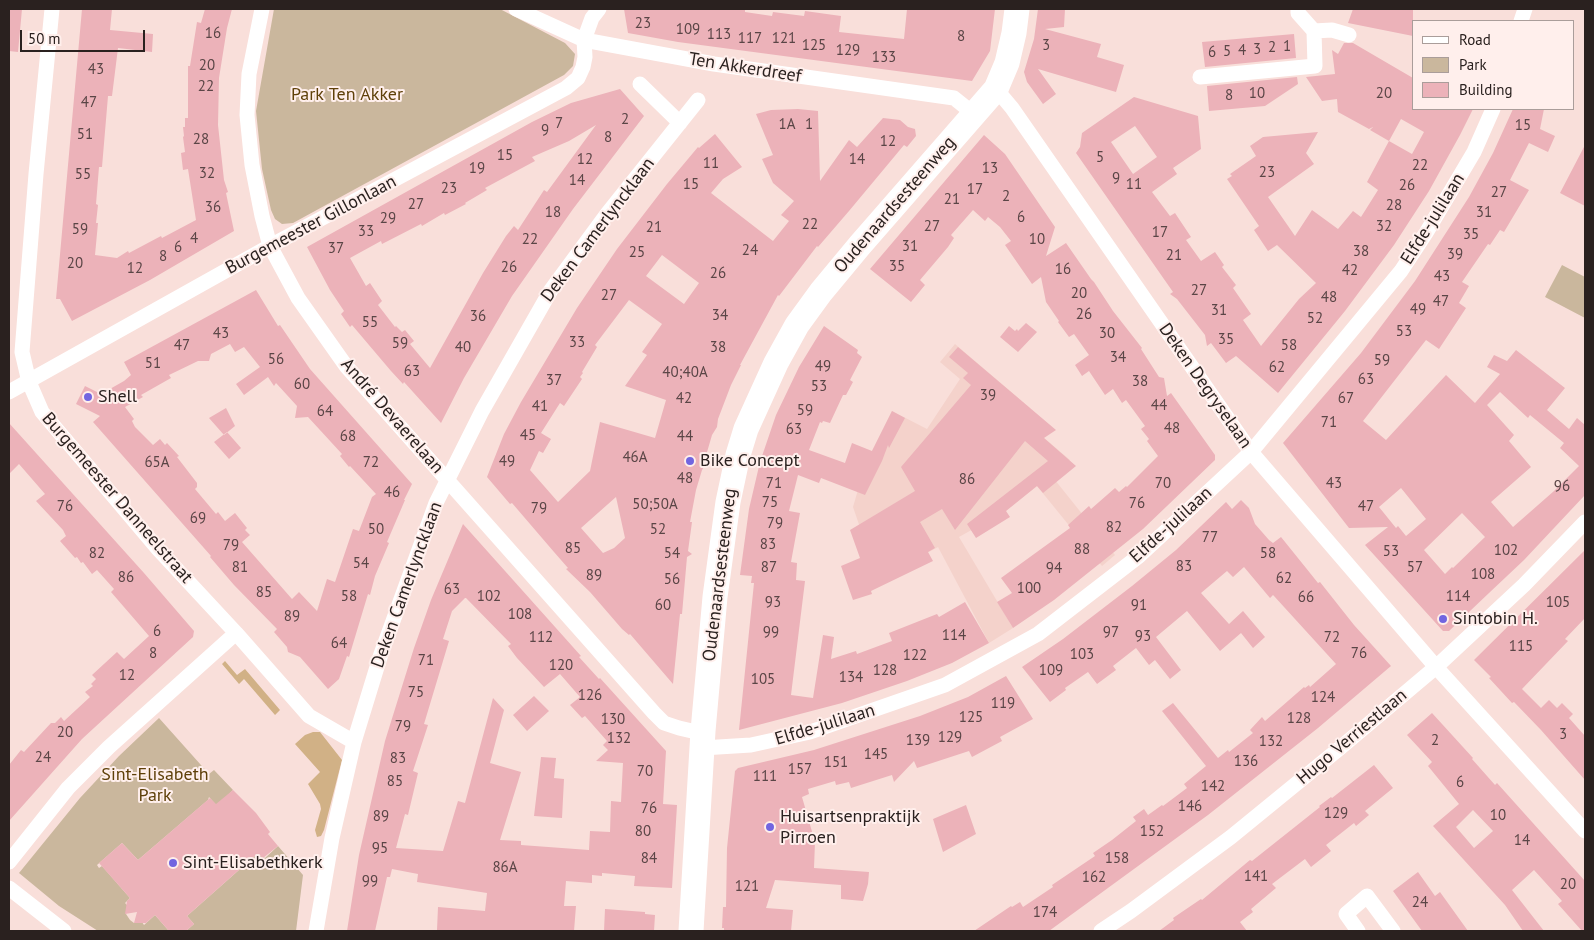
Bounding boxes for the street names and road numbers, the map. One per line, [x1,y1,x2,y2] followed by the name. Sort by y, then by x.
[687,48,803,88] street label: Ten Akkerdreef
[830,132,960,278] street label: Oudenaardsesteenweg
[537,154,659,306] street label: Deken Camerlyncklaan
[1396,169,1470,269] street label: Elfde-julilaan
[222,171,400,279] street label: Burgemeester Gillonlaan
[1154,319,1256,453] street label: Deken Degryselaan
[336,354,448,478] street label: André Devaerelaan
[37,408,197,588] street label: Burgemeester Danneelstraat
[1125,482,1217,568] street label: Elfde-julilaan
[699,487,741,663] street label: Oudenaardsesteenweg
[367,499,447,671] street label: Deken Camerlyncklaan
[1293,685,1411,789] street label: Hugo Verriestlaan
[772,700,878,750] street label: Elfde-julilaan

